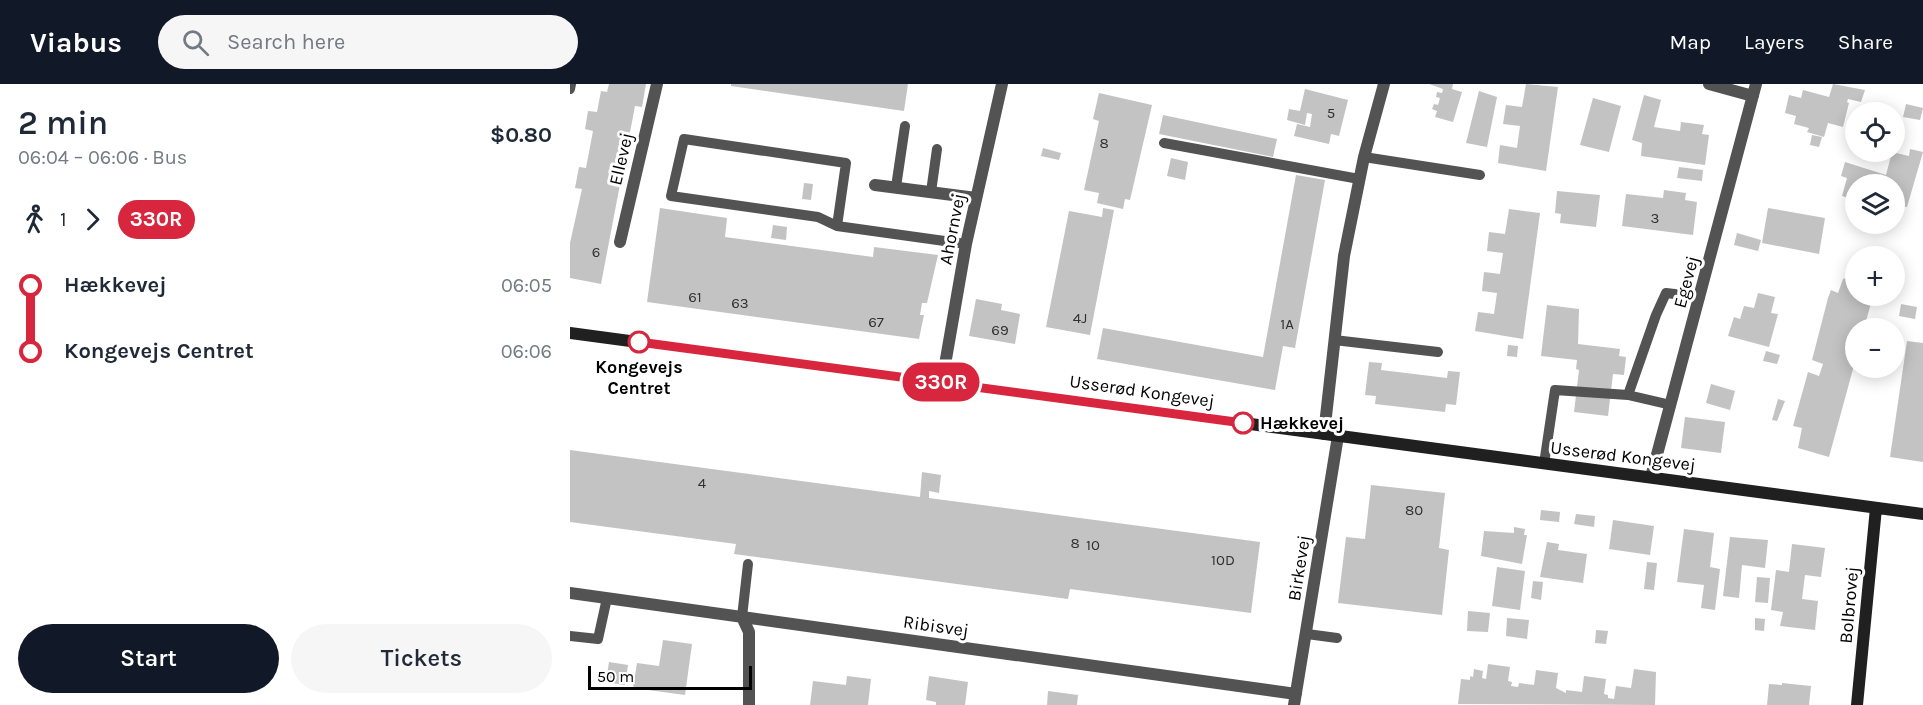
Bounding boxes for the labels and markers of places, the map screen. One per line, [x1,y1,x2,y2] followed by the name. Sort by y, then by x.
[628,331,650,353] marker: Kongevejs Centret
[595,356,683,399] place label: Kongevejs Centret
[1232,412,1254,434] marker: Hækkevej
[1260,412,1344,434] place label: Hækkevej

